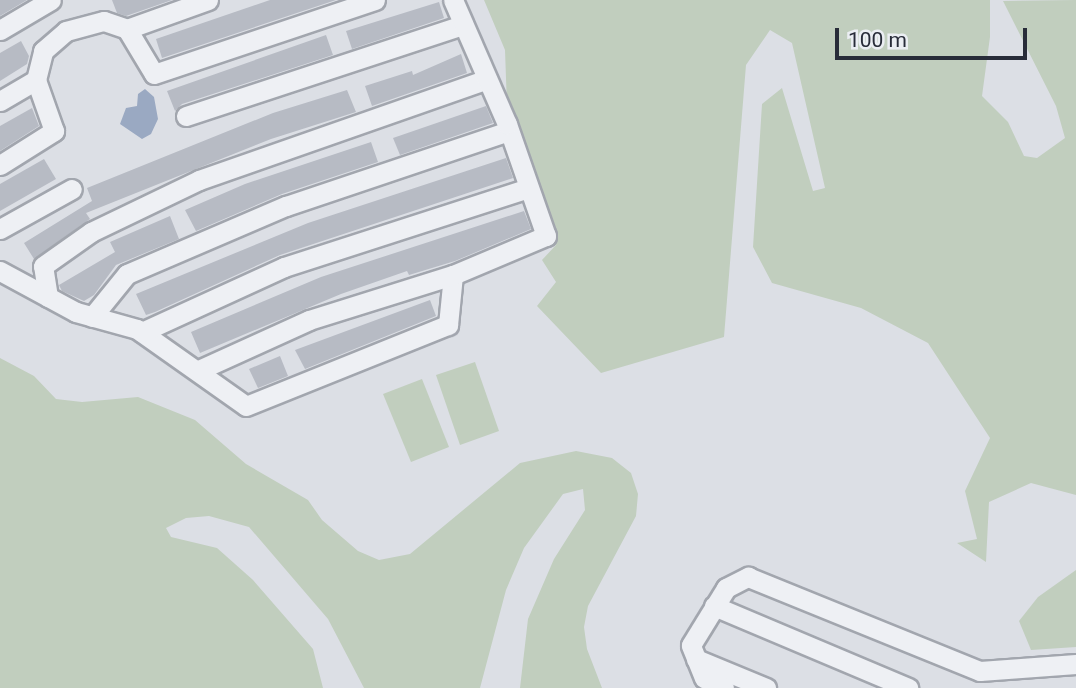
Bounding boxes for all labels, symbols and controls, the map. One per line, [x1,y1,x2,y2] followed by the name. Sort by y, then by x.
[838,14,1030,58] scale bar
[848,28,907,52] text: 100 m

